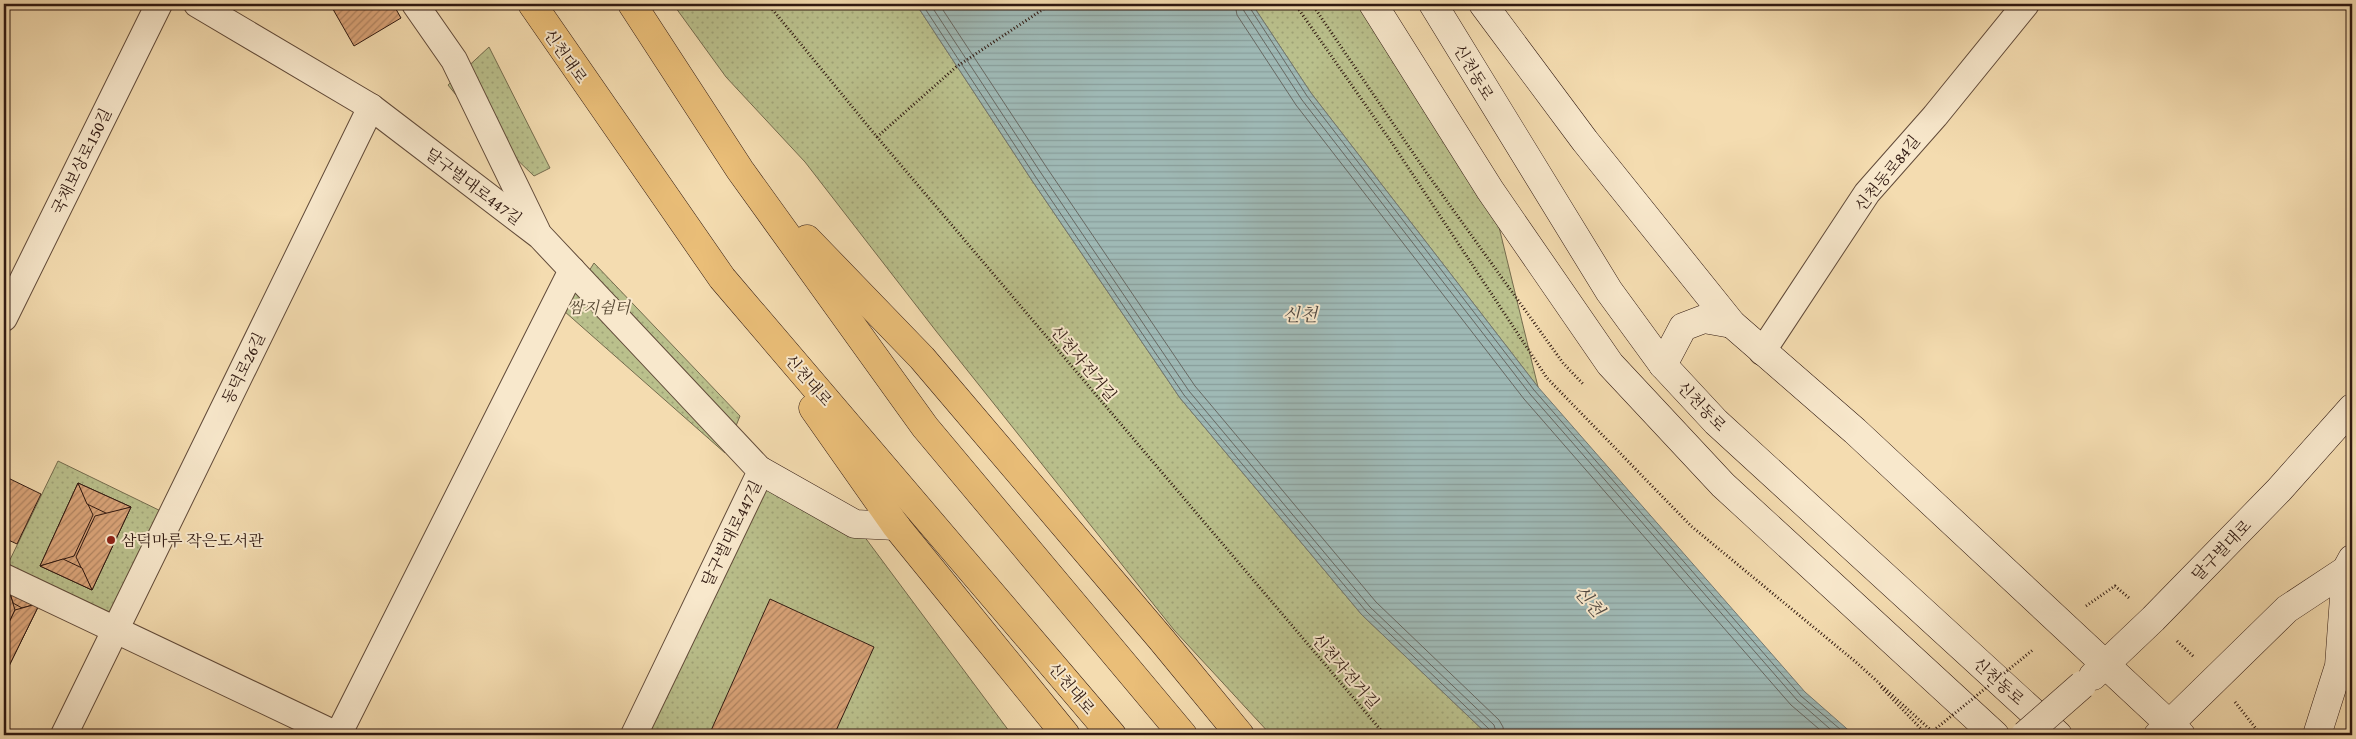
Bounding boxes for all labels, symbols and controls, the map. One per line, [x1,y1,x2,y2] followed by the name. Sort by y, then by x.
[538,24,594,89] street label: 신천대로
[1448,39,1500,105] street label: 신천동로
[45,104,117,218] street label: 국채보상로150길
[1849,129,1925,217] street label: 신천동로84길
[421,142,527,230] street label: 달구벌대로447길
[568,295,631,319] park label: 쌈지쉼터
[1283,301,1319,328] water label: 신천
[1045,320,1123,406] street label: 신천자전거길
[215,328,271,408] street label: 동덕로26길
[780,349,839,412] street label: 신천대로
[1672,375,1732,437] street label: 신천동로
[695,476,767,590] street label: 달구벌대로447길
[2186,513,2257,586] street label: 달구벌대로
[121,528,264,552] place label: 삼덕마루 작은도서관
[105,534,117,546] marker: 삼덕마루 작은도서관
[1568,579,1612,624] water label: 신천
[1307,628,1385,714] street label: 신천자전거길
[1968,651,2030,711] street label: 신천동로
[1043,657,1101,720] street label: 신천대로

